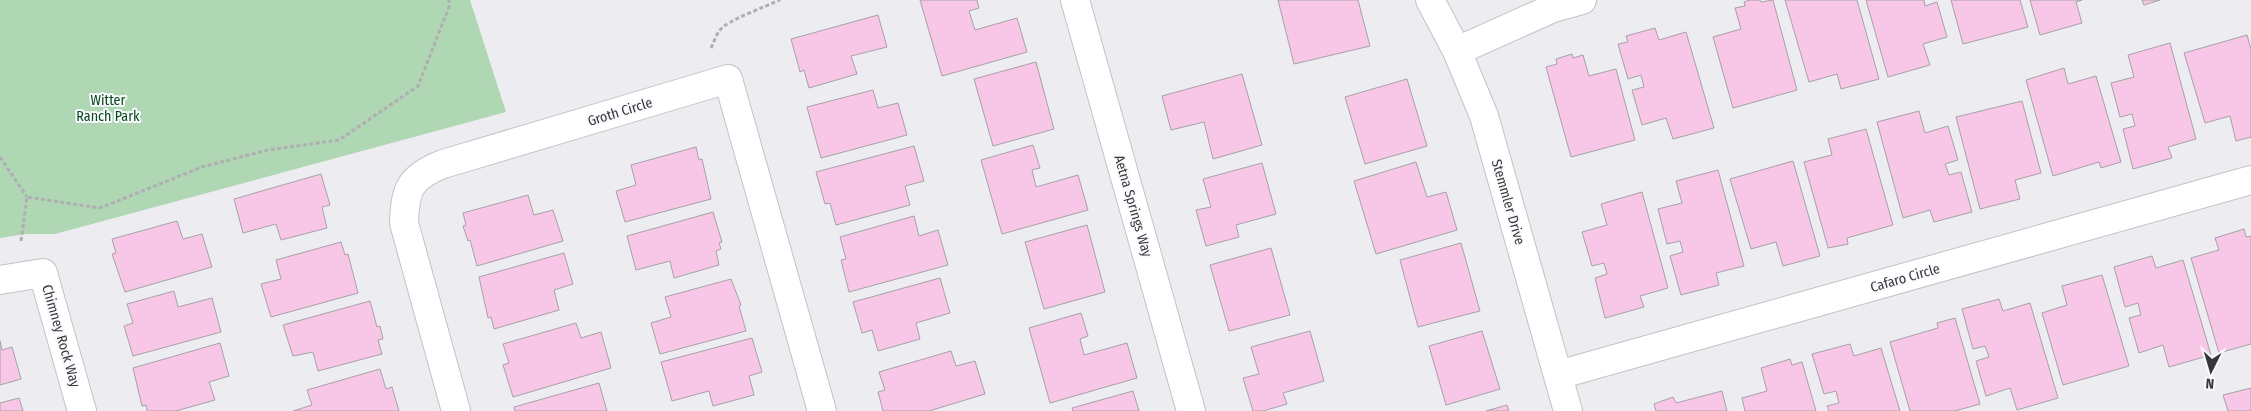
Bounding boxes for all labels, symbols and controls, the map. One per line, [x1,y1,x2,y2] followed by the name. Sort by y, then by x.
[76,92,140,125] park label: Witter Ranch Park
[586,94,655,130] street label: Groth Circle
[1110,153,1156,260] street label: Aetna Springs Way
[1488,157,1528,247] street label: Stemmler Drive
[1868,260,1942,296] street label: Cafaro Circle
[38,283,84,390] street label: Chimney Rock Way
[2186,346,2236,396] north arrow
[2205,375,2215,392] text: N

